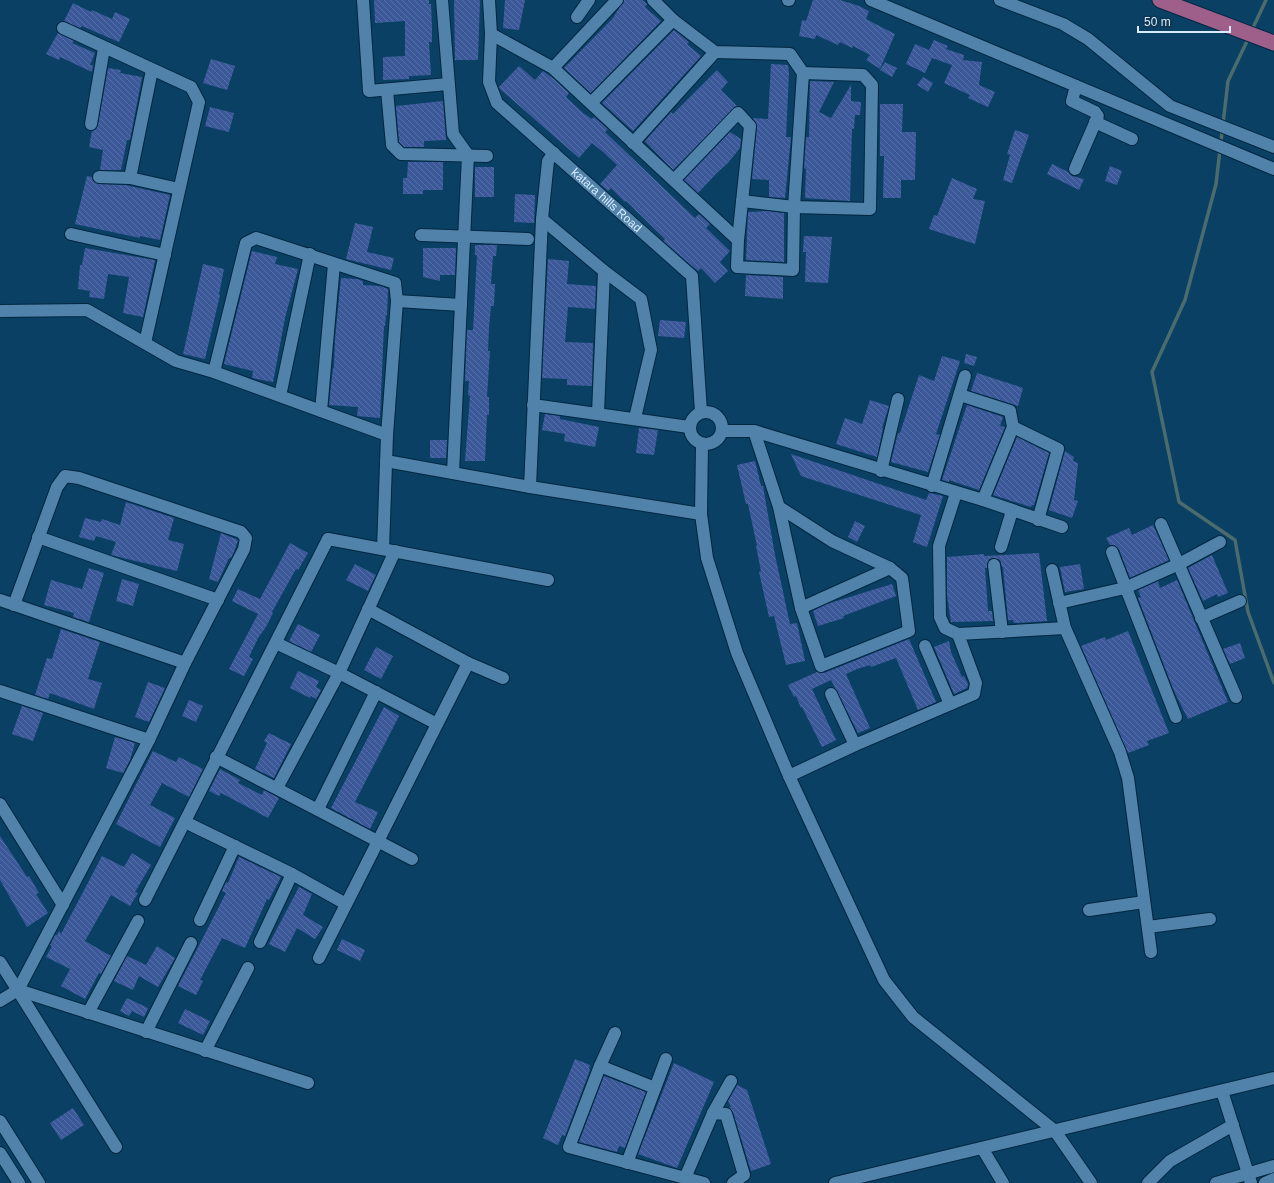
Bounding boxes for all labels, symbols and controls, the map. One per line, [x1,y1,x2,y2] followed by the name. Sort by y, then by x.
[1138,8,1230,34] scale bar
[1144,15,1171,29] text: 50 m
[568,165,645,235] street label: katara hills Road

